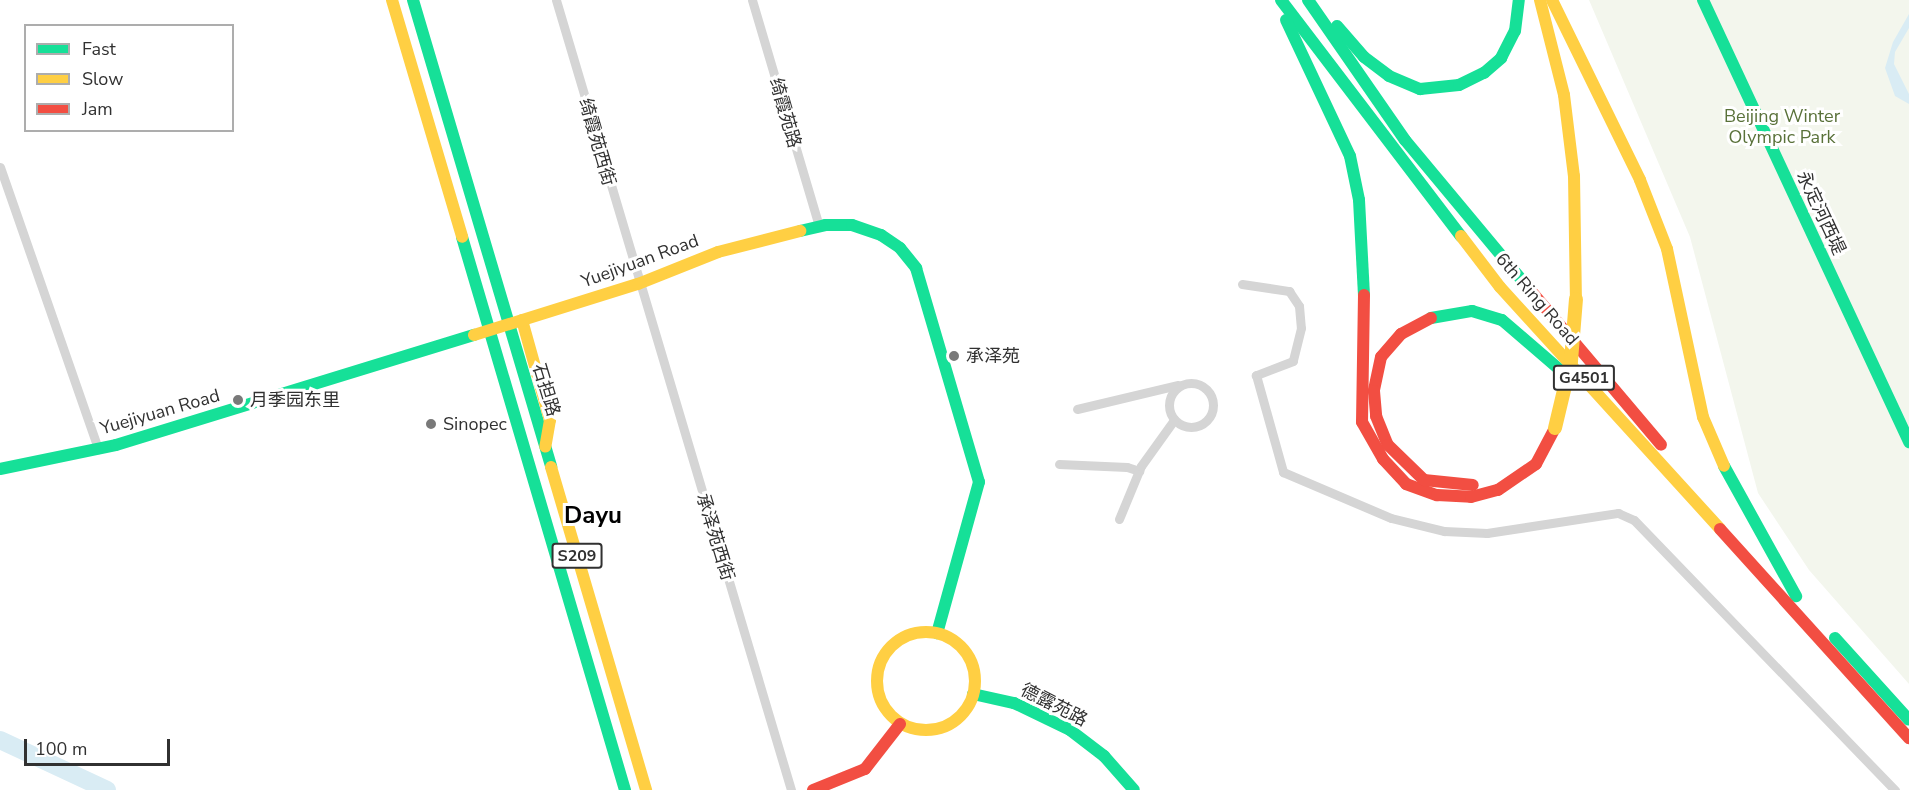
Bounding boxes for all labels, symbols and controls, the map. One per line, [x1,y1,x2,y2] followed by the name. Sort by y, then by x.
[24,24,234,132] legend
[82,37,116,61] text: Fast
[82,67,123,91] text: Slow
[765,75,805,151] street label: 绮霞苑路
[574,96,620,188] street label: 绮霞苑西街
[82,97,113,121] text: Jam
[1724,106,1840,148] park label: Beijing Winter Olympic Park
[1792,168,1850,258] street label: 永定河西堤
[578,230,702,292] street label: Yuejiyuan Road
[1491,248,1583,350] street label: 6th Ring Road
[966,345,1020,367] place label: 承泽苑
[947,349,961,363] marker: 承泽苑
[528,361,564,419] street label: 石担路
[1552,365,1616,391] road number: G4501
[98,385,222,439] street label: Yuejiyuan Road
[250,389,340,411] place label: 月季园东里
[231,393,245,407] marker: 月季园东里
[443,413,507,435] place label: Sinopec
[424,417,438,431] marker: Sinopec
[692,491,738,583] street label: 承泽苑西街
[564,502,622,530] district label: Dayu
[552,543,602,569] road number: S209
[1017,679,1091,731] street label: 德露苑路
[27,727,172,765] scale bar
[35,737,87,761] text: 100 m

